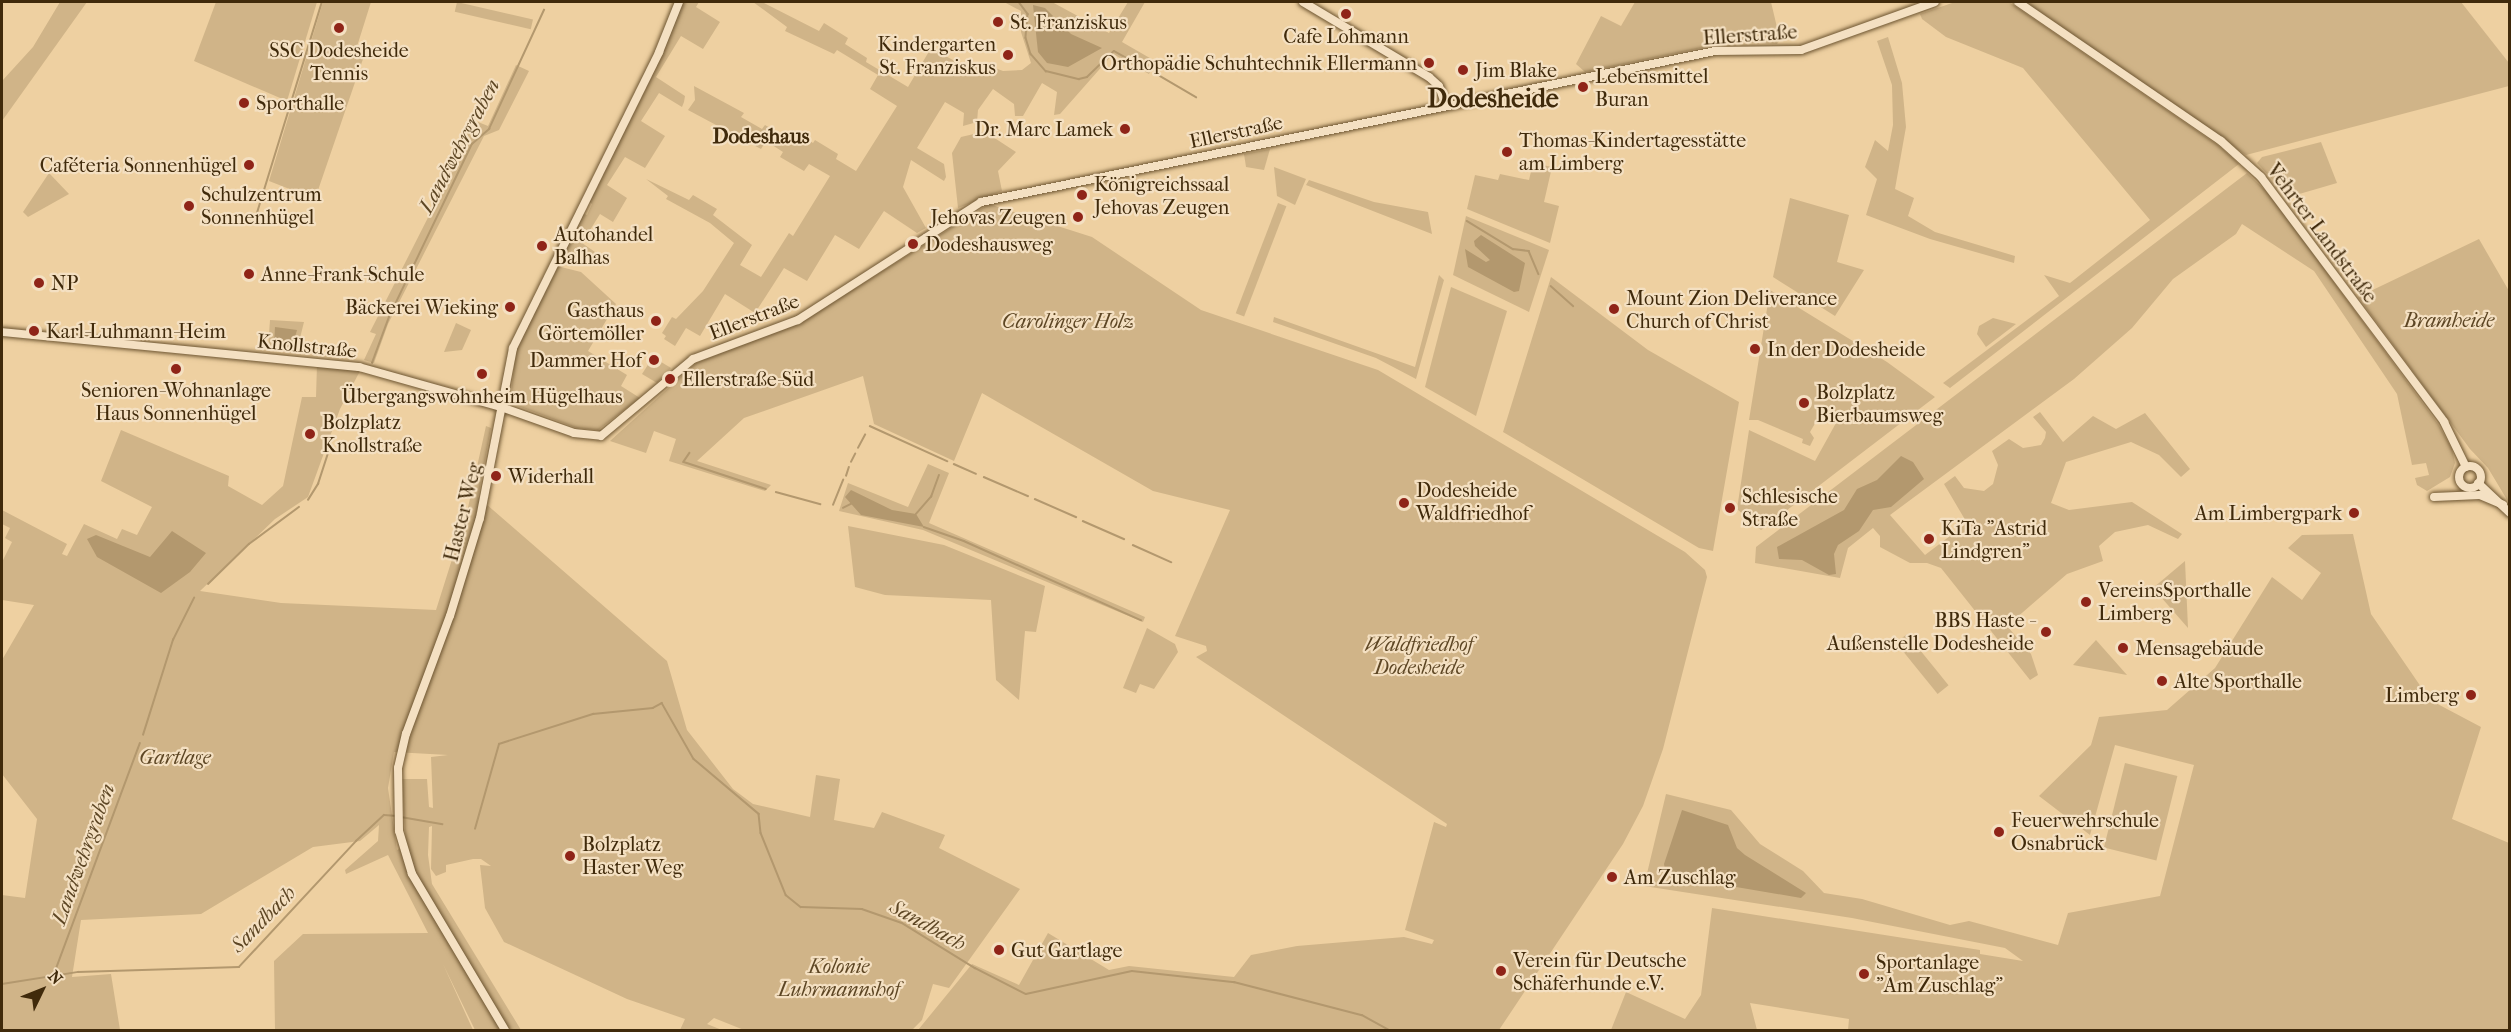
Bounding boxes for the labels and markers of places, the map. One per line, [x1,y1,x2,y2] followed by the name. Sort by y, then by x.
[1339,7,1353,21] marker: Cafe Lohmann
[1010,10,1127,34] place label: St. Franziskus
[991,15,1005,29] marker: St. Franziskus
[332,21,346,35] marker: SSC Dodesheide Tennis
[1283,24,1409,48] place label: Cafe Lohmann
[878,32,996,79] place label: Kindergarten St. Franziskus
[269,38,409,85] place label: SSC Dodesheide Tennis
[1001,48,1015,62] marker: Kindergarten St. Franziskus
[1101,51,1417,75] place label: Orthopädie Schuhtechnik Ellermann
[1422,56,1436,70] marker: Orthopädie Schuhtechnik Ellermann
[1475,58,1557,82] place label: Jim Blake
[1456,63,1470,77] marker: Jim Blake
[1595,64,1708,111] place label: Lebensmittel Buran
[1576,80,1590,94] marker: Lebensmittel Buran
[256,91,344,115] place label: Sporthalle
[237,96,251,110] marker: Sporthalle
[975,117,1113,141] place label: Dr. Marc Lamek
[1118,122,1132,136] marker: Dr. Marc Lamek
[1519,128,1746,175] place label: Thomas-Kindertagesstätte am Limberg
[1500,145,1514,159] marker: Thomas-Kindertagesstätte am Limberg
[40,153,237,177] place label: Caféteria Sonnenhügel
[242,158,256,172] marker: Caféteria Sonnenhügel
[1094,172,1229,219] place label: Königreichssaal Jehovas Zeugen
[201,183,322,230] place label: Schulzentrum Sonnenhügel
[1075,188,1089,202] marker: Königreichssaal Jehovas Zeugen
[182,199,196,213] marker: Schulzentrum Sonnenhügel
[931,205,1066,229] place label: Jehovas Zeugen
[1071,210,1085,224] marker: Jehovas Zeugen
[554,222,653,269] place label: Autohandel Balhas
[925,232,1053,256] place label: Dodeshausweg
[906,237,920,251] marker: Dodeshausweg
[535,239,549,253] marker: Autohandel Balhas
[261,262,424,286] place label: Anne-Frank-Schule
[242,267,256,281] marker: Anne-Frank-Schule
[51,271,78,295] place label: NP
[32,276,46,290] marker: NP
[1626,286,1837,333] place label: Mount Zion Deliverance Church of Christ
[345,295,498,319] place label: Bäckerei Wieking
[538,298,644,345] place label: Gasthaus Görtemöller
[503,300,517,314] marker: Bäckerei Wieking
[1607,302,1621,316] marker: Mount Zion Deliverance Church of Christ
[649,314,663,328] marker: Gasthaus Görtemöller
[46,319,226,343] place label: Karl-Luhmann-Heim
[27,324,41,338] marker: Karl-Luhmann-Heim
[1767,337,1925,361] place label: In der Dodesheide
[1748,342,1762,356] marker: In der Dodesheide
[529,348,642,372] place label: Dammer Hof
[647,353,661,367] marker: Dammer Hof
[169,362,183,376] marker: Senioren-Wohnanlage Haus Sonnenhügel
[475,367,489,381] marker: Übergangswohnheim Hügelhaus
[682,367,814,391] place label: Ellerstraße-Süd
[663,372,677,386] marker: Ellerstraße-Süd
[81,378,271,425] place label: Senioren-Wohnanlage Haus Sonnenhügel
[1816,380,1943,427] place label: Bolzplatz Bierbaumsweg
[341,384,623,408] place label: Übergangswohnheim Hügelhaus
[1797,396,1811,410] marker: Bolzplatz Bierbaumsweg
[322,410,422,457] place label: Bolzplatz Knollstraße
[303,427,317,441] marker: Bolzplatz Knollstraße
[508,464,594,488] place label: Widerhall
[489,469,503,483] marker: Widerhall
[1416,479,1529,526] place label: Dodesheide Waldfriedhof
[1742,484,1838,531] place label: Schlesische Straße
[1397,496,1411,510] marker: Dodesheide Waldfriedhof
[1723,501,1737,515] marker: Schlesische Straße
[2195,501,2342,525] place label: Am Limbergpark
[2347,506,2361,520] marker: Am Limbergpark
[1941,516,2047,563] place label: KiTa "Astrid Lindgren"
[1922,532,1936,546] marker: KiTa "Astrid Lindgren"
[2098,578,2251,625] place label: VereinsSporthalle Limberg
[2079,595,2093,609] marker: VereinsSporthalle Limberg
[1827,608,2034,655] place label: BBS Haste - Außenstelle Dodesheide
[2039,625,2053,639] marker: BBS Haste - Außenstelle Dodesheide
[2135,636,2263,660] place label: Mensagebäude
[2116,641,2130,655] marker: Mensagebäude
[2174,669,2302,693] place label: Alte Sporthalle
[2155,674,2169,688] marker: Alte Sporthalle
[2385,683,2459,707] place label: Limberg
[2464,688,2478,702] marker: Limberg
[2011,808,2159,855] place label: Feuerwehrschule Osnabrück
[1992,825,2006,839] marker: Feuerwehrschule Osnabrück
[582,832,683,879] place label: Bolzplatz Haster Weg
[563,849,577,863] marker: Bolzplatz Haster Weg
[1624,865,1735,889] place label: Am Zuschlag
[1605,870,1619,884] marker: Am Zuschlag
[1011,938,1122,962] place label: Gut Gartlage
[992,943,1006,957] marker: Gut Gartlage
[1513,948,1686,995] place label: Verein für Deutsche Schäferhunde e.V.
[1876,951,2003,998] place label: Sportanlage "Am Zuschlag"
[1494,964,1508,978] marker: Verein für Deutsche Schäferhunde e.V.
[1857,967,1871,981] marker: Sportanlage "Am Zuschlag"

